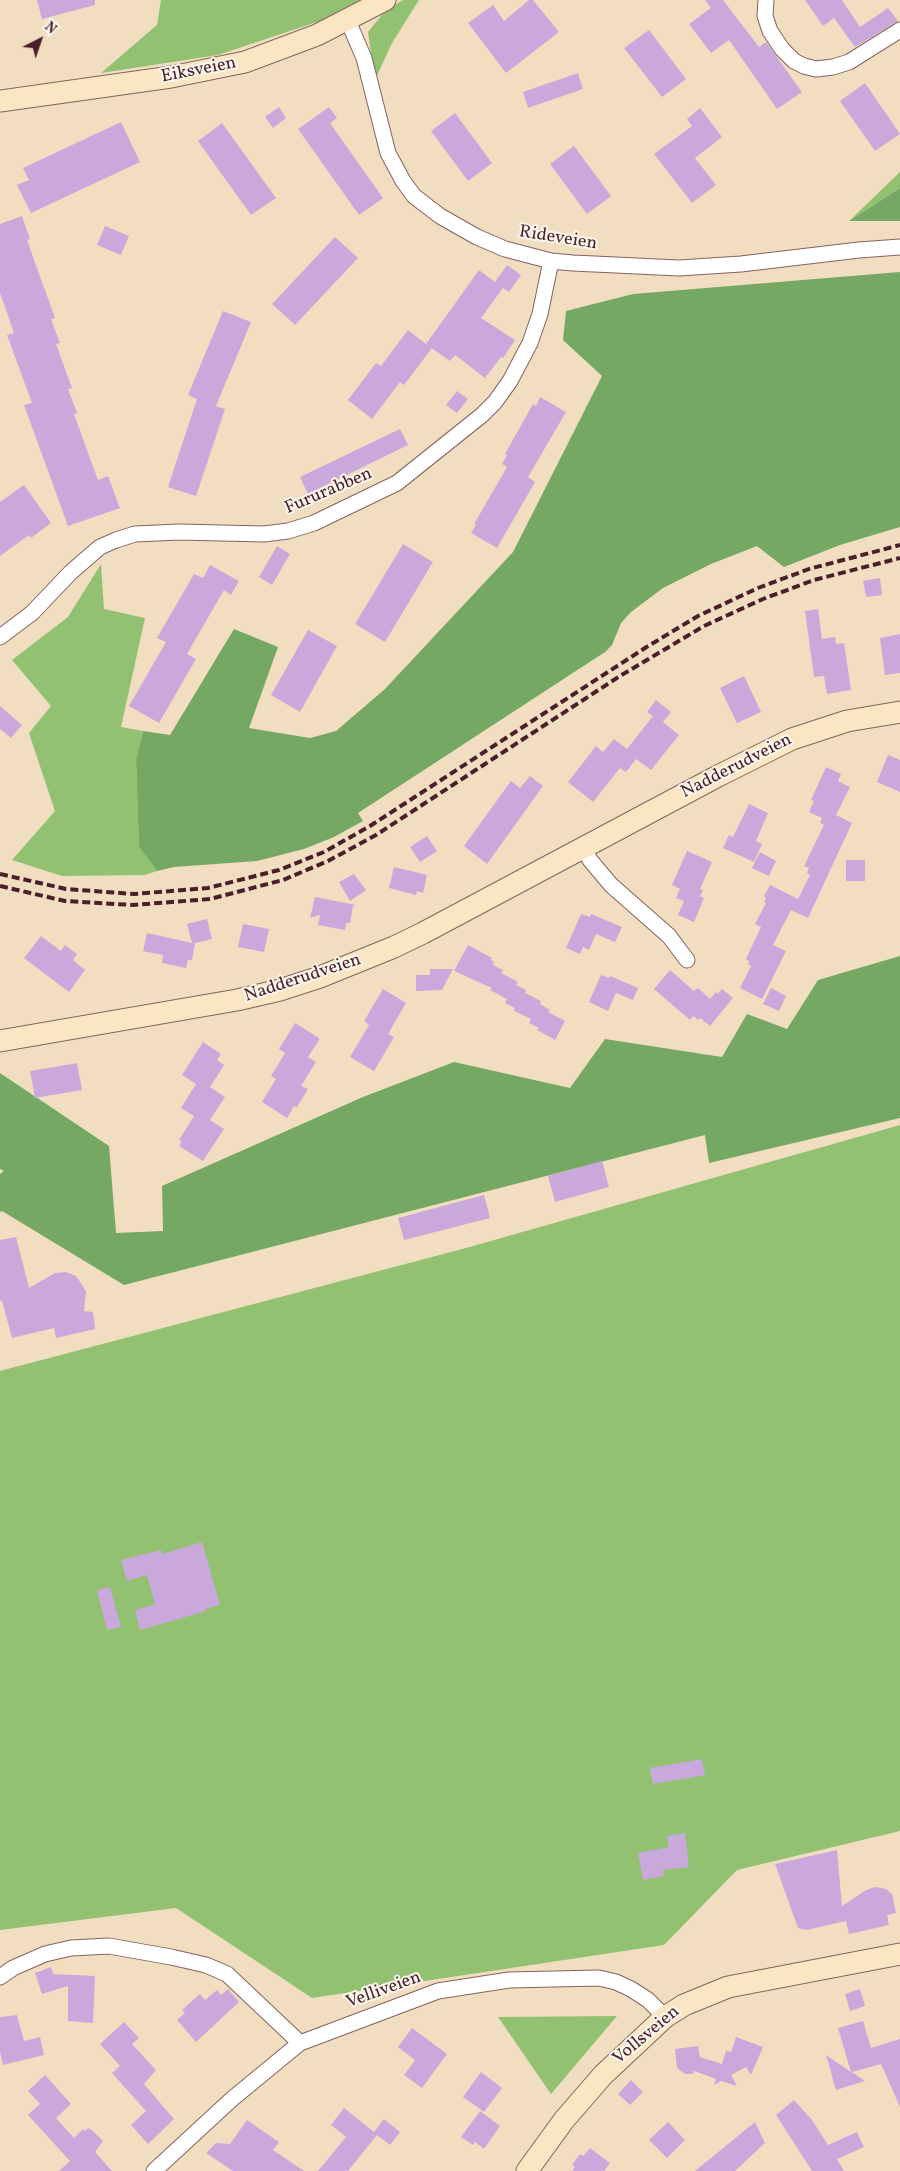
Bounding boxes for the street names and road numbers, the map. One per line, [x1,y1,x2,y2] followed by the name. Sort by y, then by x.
[160,53,238,89] street label: Eiksveien
[517,222,599,256] street label: Rideveien
[282,464,376,520] street label: Fururabben
[678,730,796,804] street label: Nadderudveien
[242,950,364,1008] street label: Nadderudveien
[344,1968,424,2014] street label: Velliveien
[609,2002,685,2070] street label: Vollsveien

